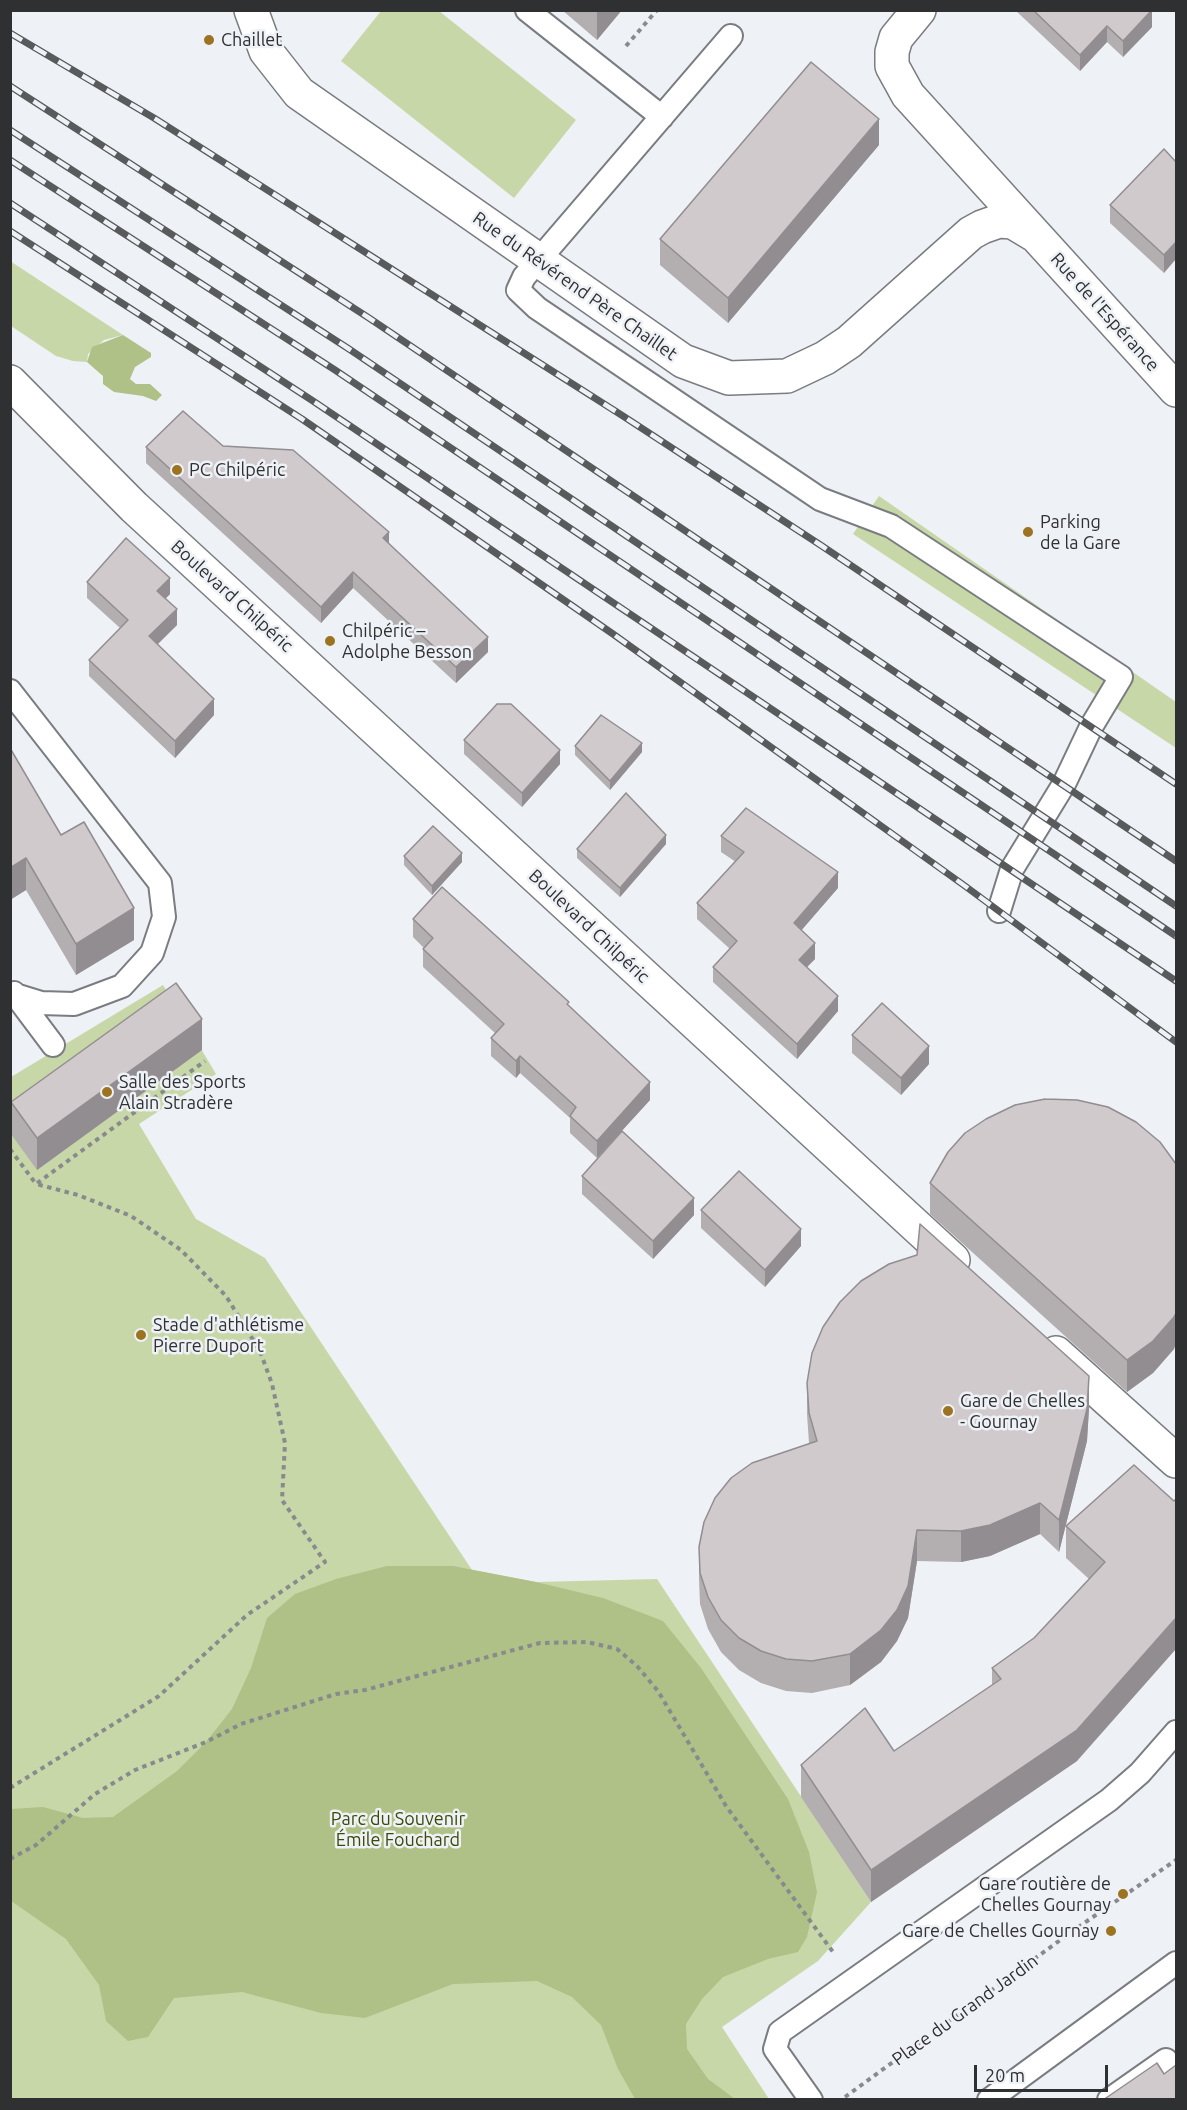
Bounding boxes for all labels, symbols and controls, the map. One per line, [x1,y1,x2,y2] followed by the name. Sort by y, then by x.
[221,29,282,51] place label: Chaillet
[202,33,216,47] marker: Chaillet
[469,207,681,365] street label: Rue du Révérend Père Chaillet
[1046,248,1164,376] street label: Rue de l'Espérance
[189,459,285,481] place label: PC Chilpéric
[170,463,184,477] marker: PC Chilpéric
[1040,511,1121,554] place label: Parking de la Gare
[1021,525,1035,539] marker: Parking de la Gare
[167,536,297,656] street label: Boulevard Chilpéric
[342,620,472,662] place label: Chilpéric – Adolphe Besson
[323,634,337,648] marker: Chilpéric – Adolphe Besson
[524,865,654,987] street label: Boulevard Chilpéric
[119,1071,246,1114] place label: Salle des Sports Alain Stradère
[100,1085,114,1099] marker: Salle des Sports Alain Stradère
[153,1314,304,1356] place label: Stade d'athlétisme Pierre Duport
[134,1328,148,1342] marker: Stade d'athlétisme Pierre Duport
[960,1390,1085,1432] place label: Gare de Chelles - Gournay
[941,1404,955,1418] marker: Gare de Chelles - Gournay
[331,1808,465,1850] park label: Parc du Souvenir Émile Fouchard
[979,1873,1111,1916] place label: Gare routière de Chelles Gournay
[1116,1887,1130,1901] marker: Gare routière de Chelles Gournay
[902,1920,1099,1942] place label: Gare de Chelles Gournay
[1104,1924,1118,1938] marker: Gare de Chelles Gournay
[888,1950,1042,2070] street label: Place du Grand Jardin
[977,2053,1110,2091] scale bar
[985,2065,1025,2085] text: 20 m

